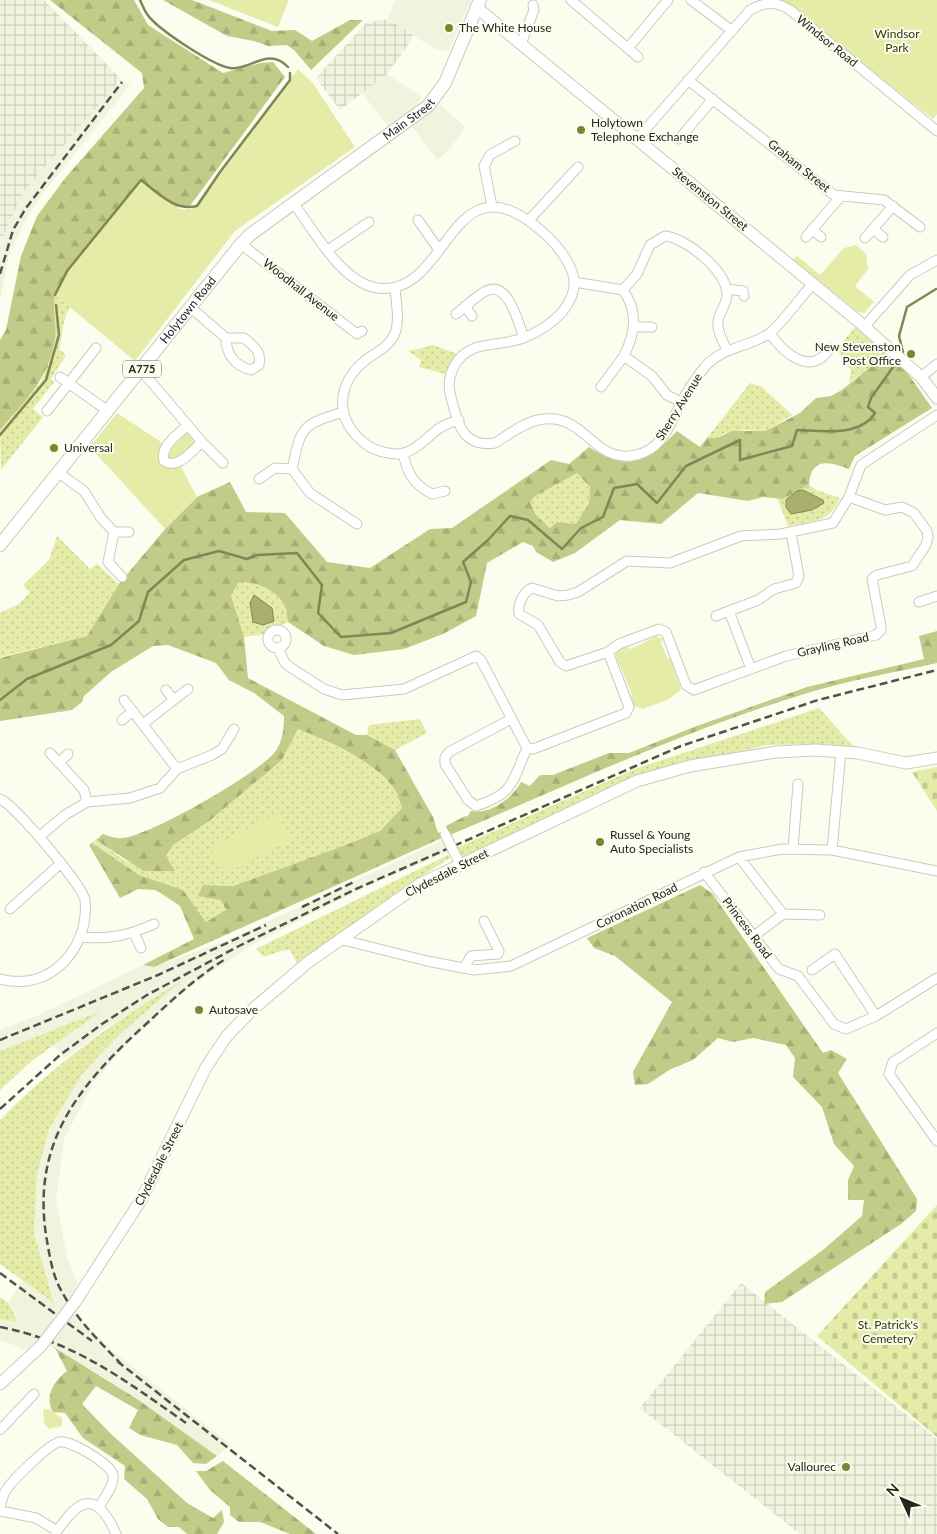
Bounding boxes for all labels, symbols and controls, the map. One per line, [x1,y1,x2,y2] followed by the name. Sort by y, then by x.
[794,11,861,70] street label: Windsor Road
[459,20,552,35] place label: The White House
[443,22,455,34] marker: The White House
[874,26,920,55] park label: Windsor Park
[380,95,438,143] street label: Main Street
[591,115,699,144] place label: Holytown Telephone Exchange
[575,124,587,136] marker: Holytown Telephone Exchange
[765,136,834,196] street label: Graham Street
[669,163,752,234] street label: Stevenston Street
[260,255,342,324] street label: Woodhall Avenue
[156,273,219,346] street label: Holytown Road
[815,339,901,368] place label: New Stevenston Post Office
[905,348,917,360] marker: New Stevenston Post Office
[123,360,161,378] road number: A775
[652,370,705,443] street label: Sherry Avenue
[64,440,113,455] place label: Universal
[48,442,60,454] marker: Universal
[795,629,870,660] street label: Grayling Road
[610,827,693,856] place label: Russel & Young Auto Specialists
[594,836,606,848] marker: Russel & Young Auto Specialists
[403,845,492,900] street label: Clydesdale Street
[594,879,680,932] street label: Coronation Road
[719,894,775,961] street label: Princess Road
[209,1002,258,1017] place label: Autosave
[193,1004,205,1016] marker: Autosave
[131,1119,186,1208] street label: Clydesdale Street
[858,1317,918,1346] park label: St. Patrick's Cemetery
[787,1459,836,1474] place label: Vallourec
[840,1461,852,1473] marker: Vallourec
[877,1474,927,1524] north arrow
[882,1480,902,1499] text: N

